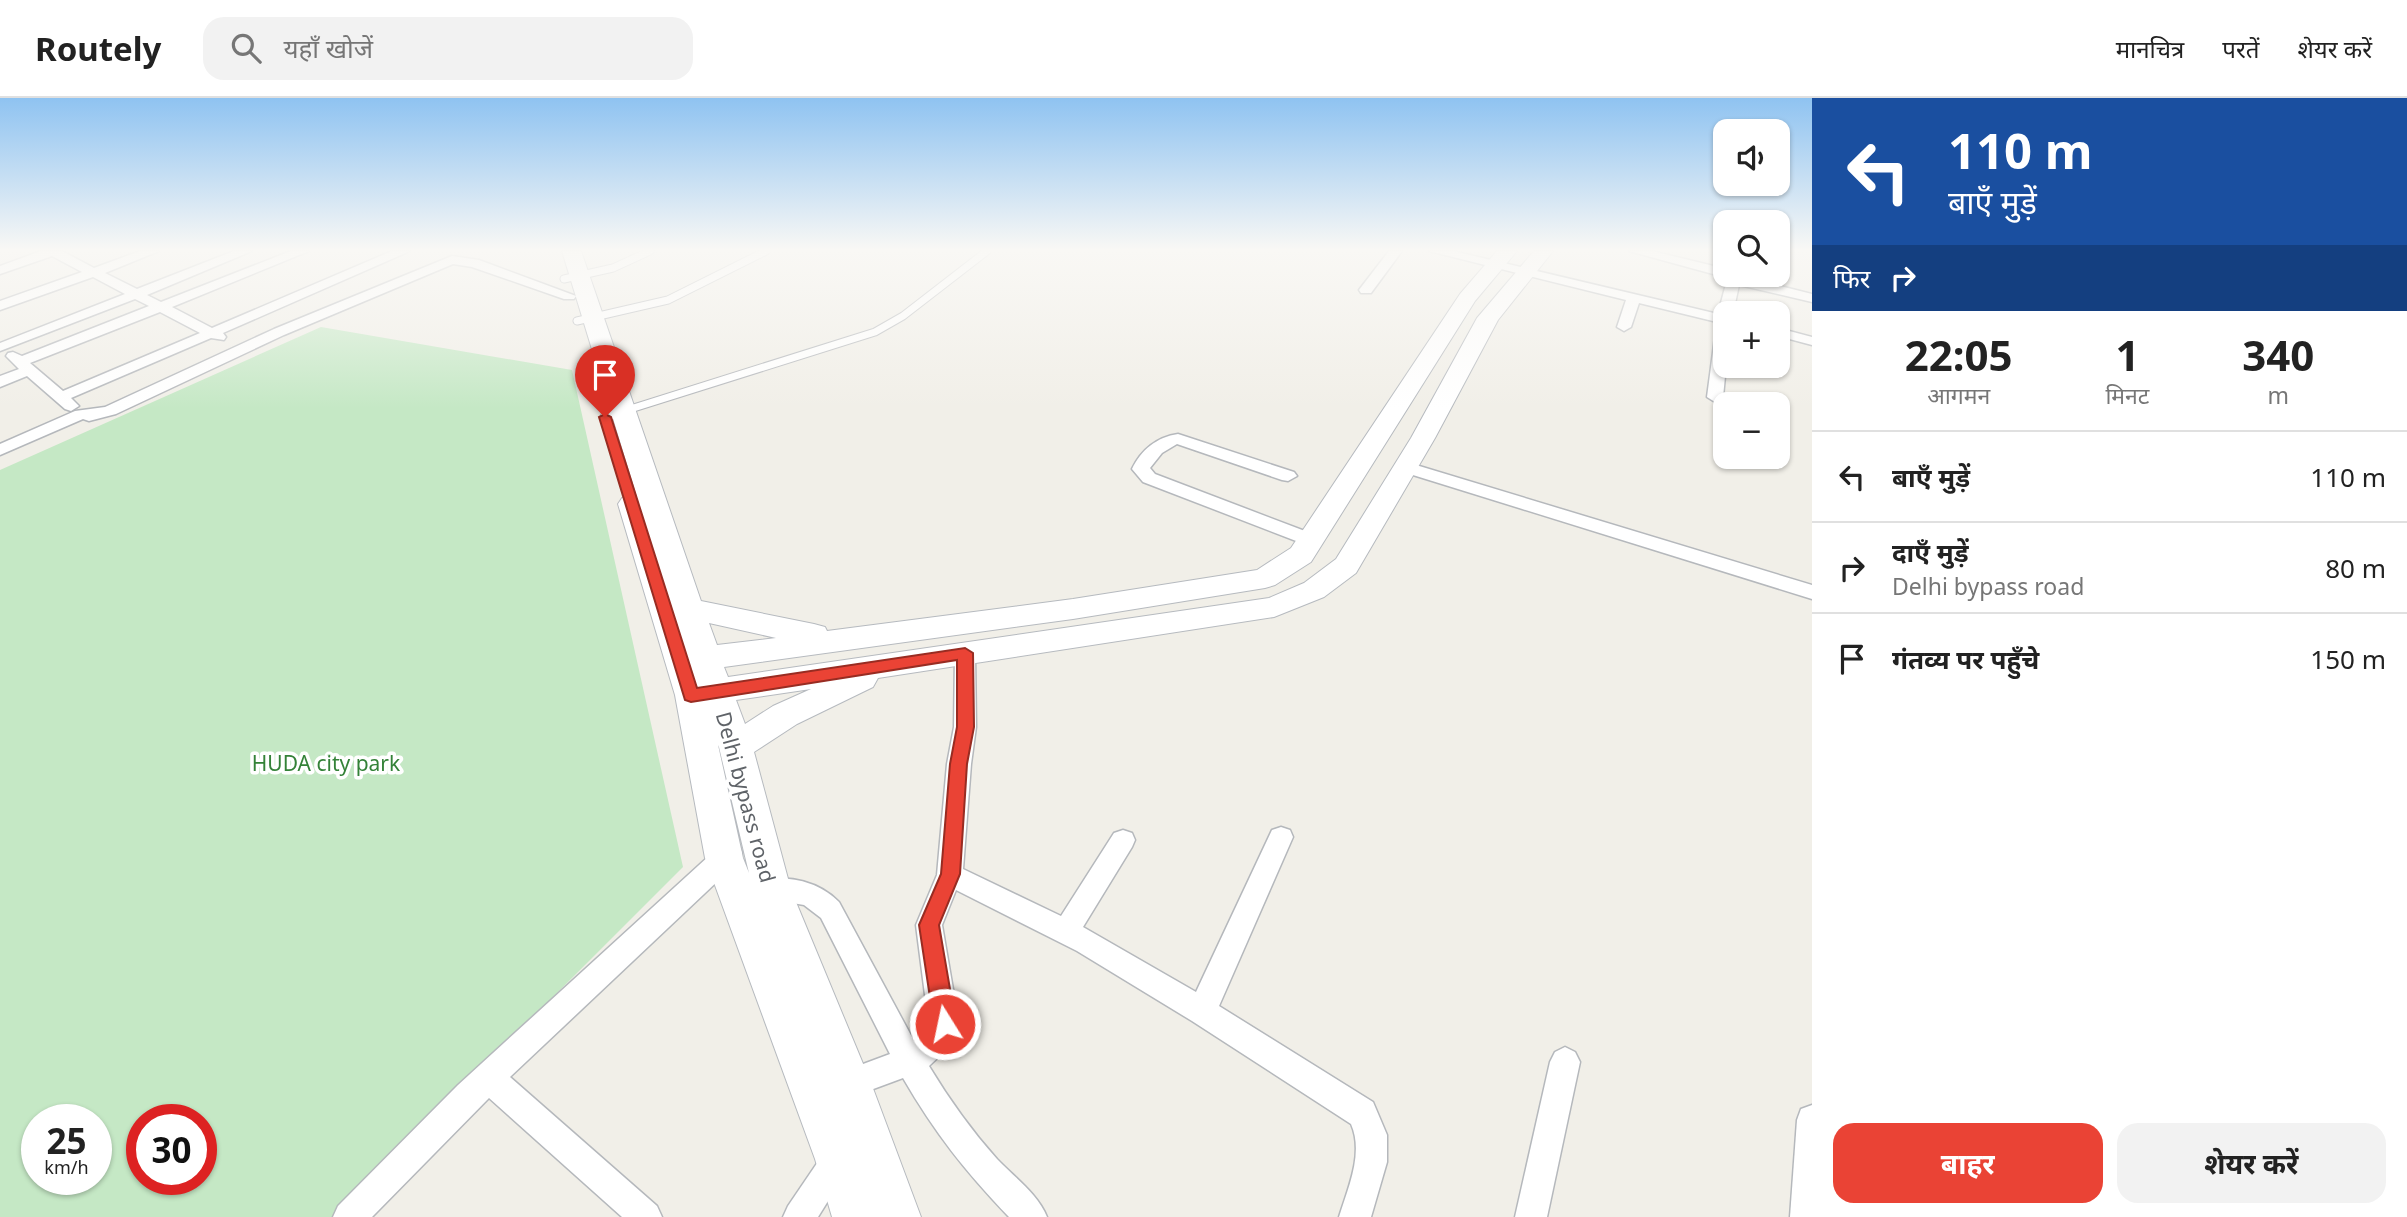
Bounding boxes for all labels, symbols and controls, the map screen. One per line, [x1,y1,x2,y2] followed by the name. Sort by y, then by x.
[203,17,693,80] search box
[35,26,161,71] text: Routely
[227,29,265,67] icon: search
[283,30,373,66] text: यहाँ खोजें
[2116,32,2184,65] text: मानचित्र
[2222,32,2259,65] text: परतें
[2297,32,2372,65] text: शेयर करें
[1948,117,2093,183] text: 110 m
[1713,119,1790,469] map controls
[1713,119,1790,196] button: sound
[1833,126,1924,217] icon: left
[1948,180,2037,223] text: बाएँ मुड़ें
[1713,210,1790,287] button: search
[1884,259,1922,297] icon: right
[1833,260,1870,296] text: फिर
[1713,301,1790,378] button: +
[1905,326,2013,383] text: 22:05
[2115,326,2139,383] text: 1
[2242,326,2314,383] text: 340
[575,345,635,417] pin
[586,356,624,394] icon: arrive
[1927,379,1990,411] text: आगमन
[2105,379,2149,411] text: मिनट
[2267,379,2289,411] text: m
[1713,392,1790,469] button: −
[1833,458,1871,496] icon: left
[1892,459,1970,495] text: बाएँ मुड़ें
[2310,459,2386,495] text: 110 m
[1892,534,1969,570] text: दाएँ मुड़ें
[1833,549,1871,587] icon: right
[2325,550,2386,586] text: 80 m
[1892,570,2084,602] text: Delhi bypass road
[1833,640,1871,678] icon: arrive
[1892,641,2039,677] text: गंतव्य पर पहुँचे
[2310,641,2386,677] text: 150 m
[710,709,782,885] street label: Delhi bypass road
[252,749,401,777] park label: HUDA city park
[908,987,982,1061] position arrow
[126,1104,217,1195] speed limit sign: 30
[46,1117,87,1164] text: 25
[1833,1123,2103,1203] button: बाहर
[2117,1123,2386,1203] button: शेयर करें
[44,1155,89,1179] text: km/h

